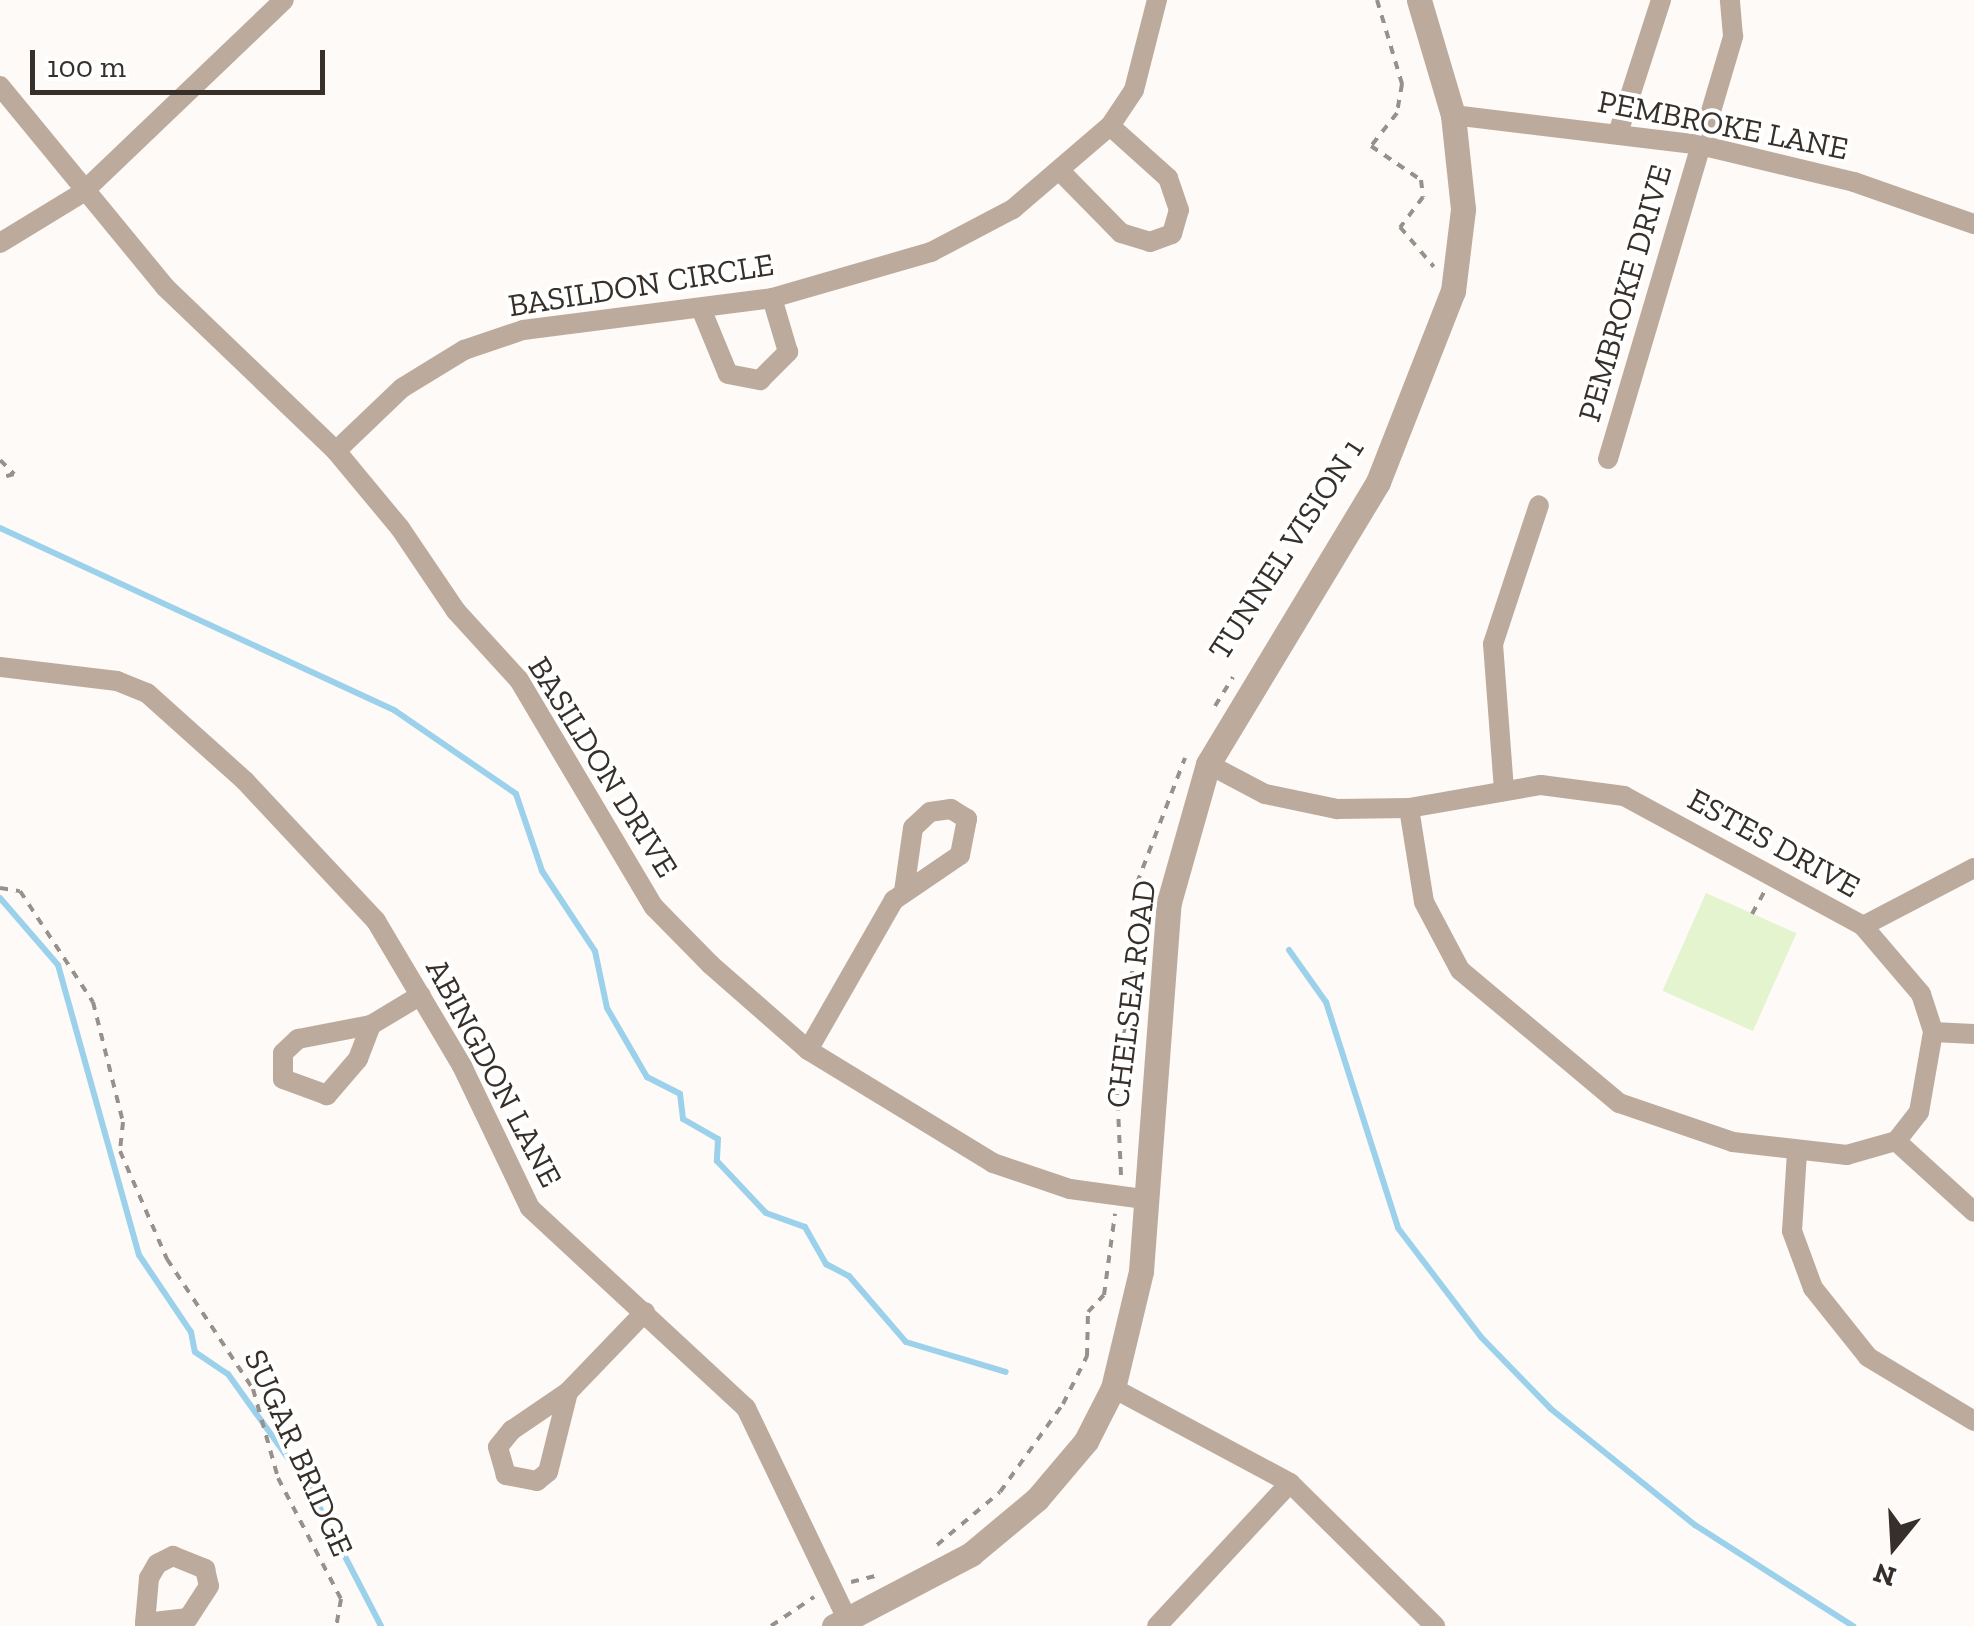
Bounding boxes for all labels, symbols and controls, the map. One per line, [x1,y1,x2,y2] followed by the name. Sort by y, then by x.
[35,30,330,92] scale bar
[47,49,126,85] text: 100 m
[1595,82,1851,168] street label: PEMBROKE LANE
[1570,160,1680,426] street label: PEMBROKE DRIVE
[506,245,776,325] street label: BASILDON CIRCLE
[1200,430,1372,668] street label: TUNNEL VISION 1
[520,650,686,884] street label: BASILDON DRIVE
[1681,780,1867,906] street label: ESTES DRIVE
[1098,877,1164,1111] street label: CHELSEA ROAD
[418,952,570,1194] street label: ABINGDON LANE
[236,1344,362,1562] street label: SUGAR BRIDGE
[1844,1496,1944,1596] north arrow
[1869,1556,1900,1594] text: N

